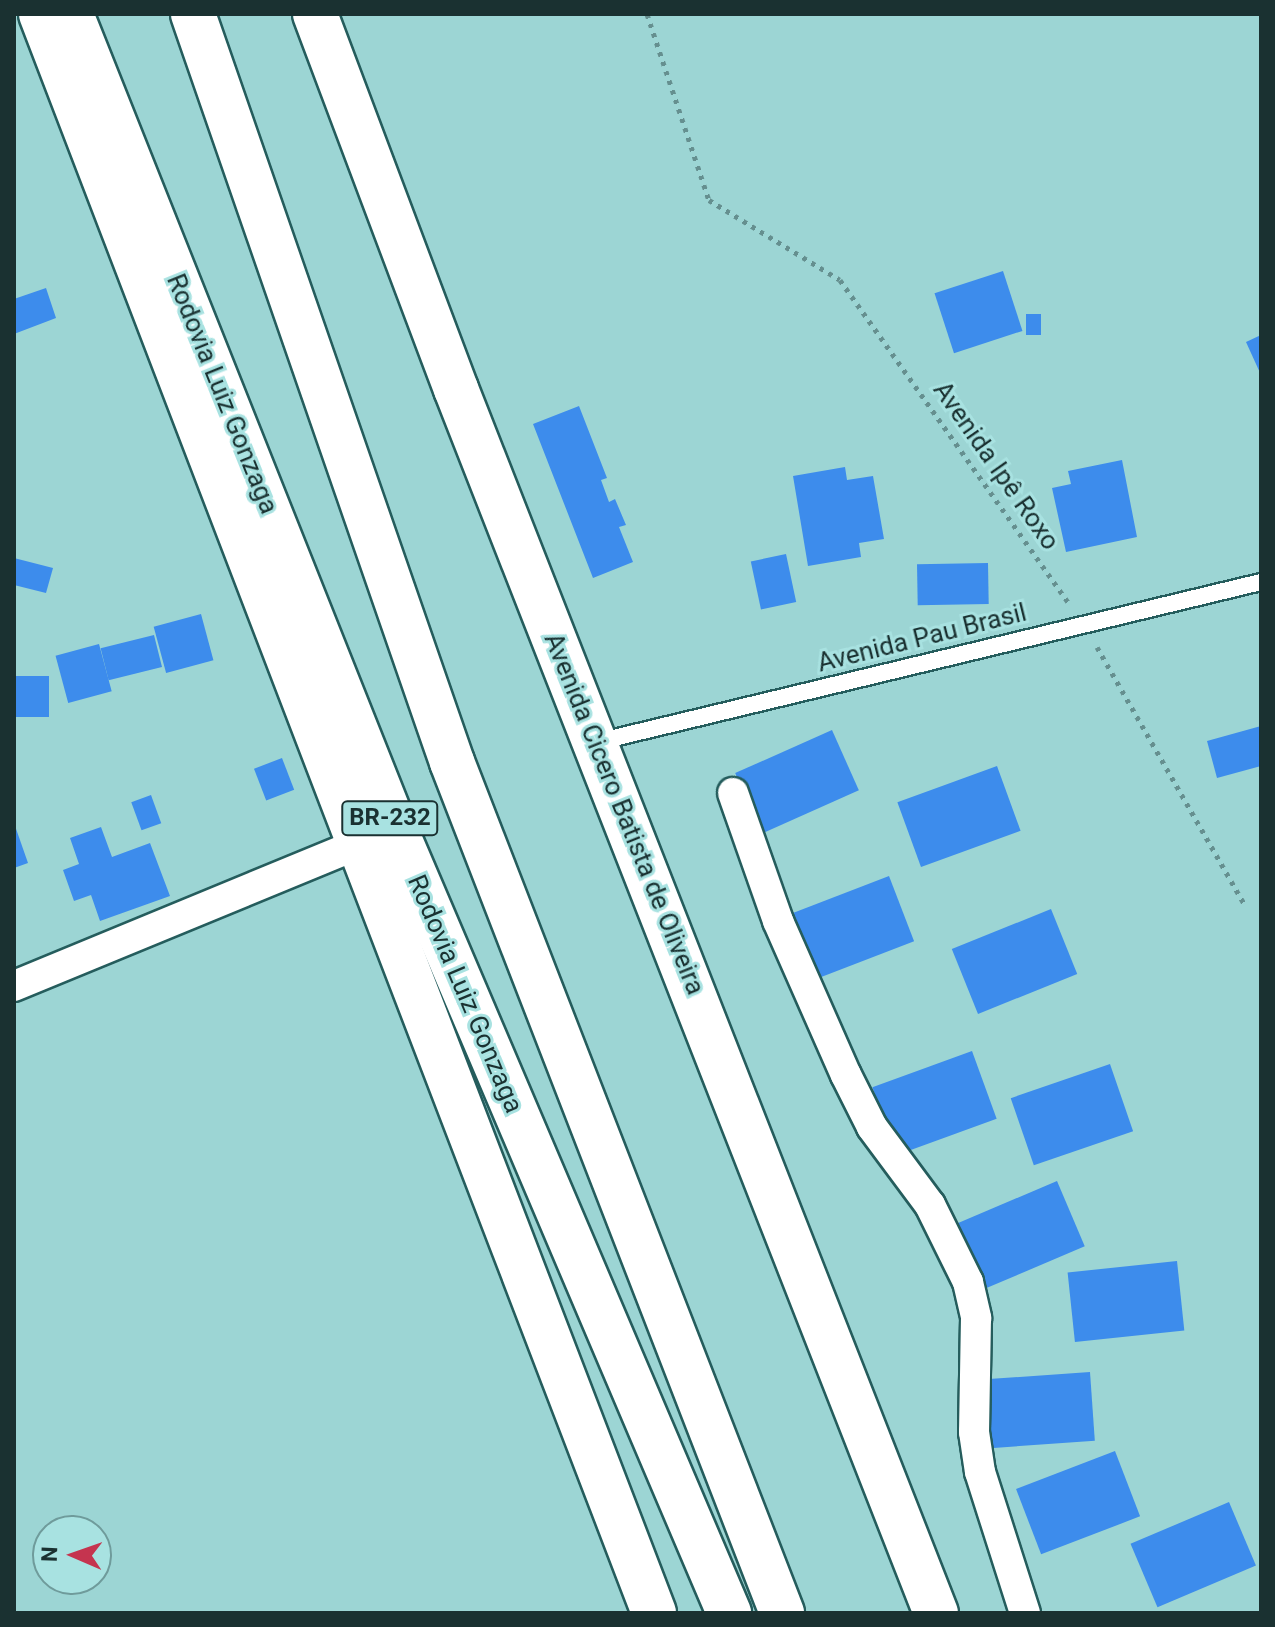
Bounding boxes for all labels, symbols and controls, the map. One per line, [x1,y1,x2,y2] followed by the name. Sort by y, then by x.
[160,270,284,518] street label: Rodovia Luiz Gonzaga
[926,376,1066,556] street label: Avenida Ipê Roxo
[814,597,1030,679] street label: Avenida Pau Brasil
[537,629,711,999] street label: Avenida Cicero Batista de Oliveira
[340,798,440,838] road number: BR-232
[401,870,529,1118] street label: Rodovia Luiz Gonzaga
[32,1515,112,1595] north arrow
[37,1546,62,1562] text: N

